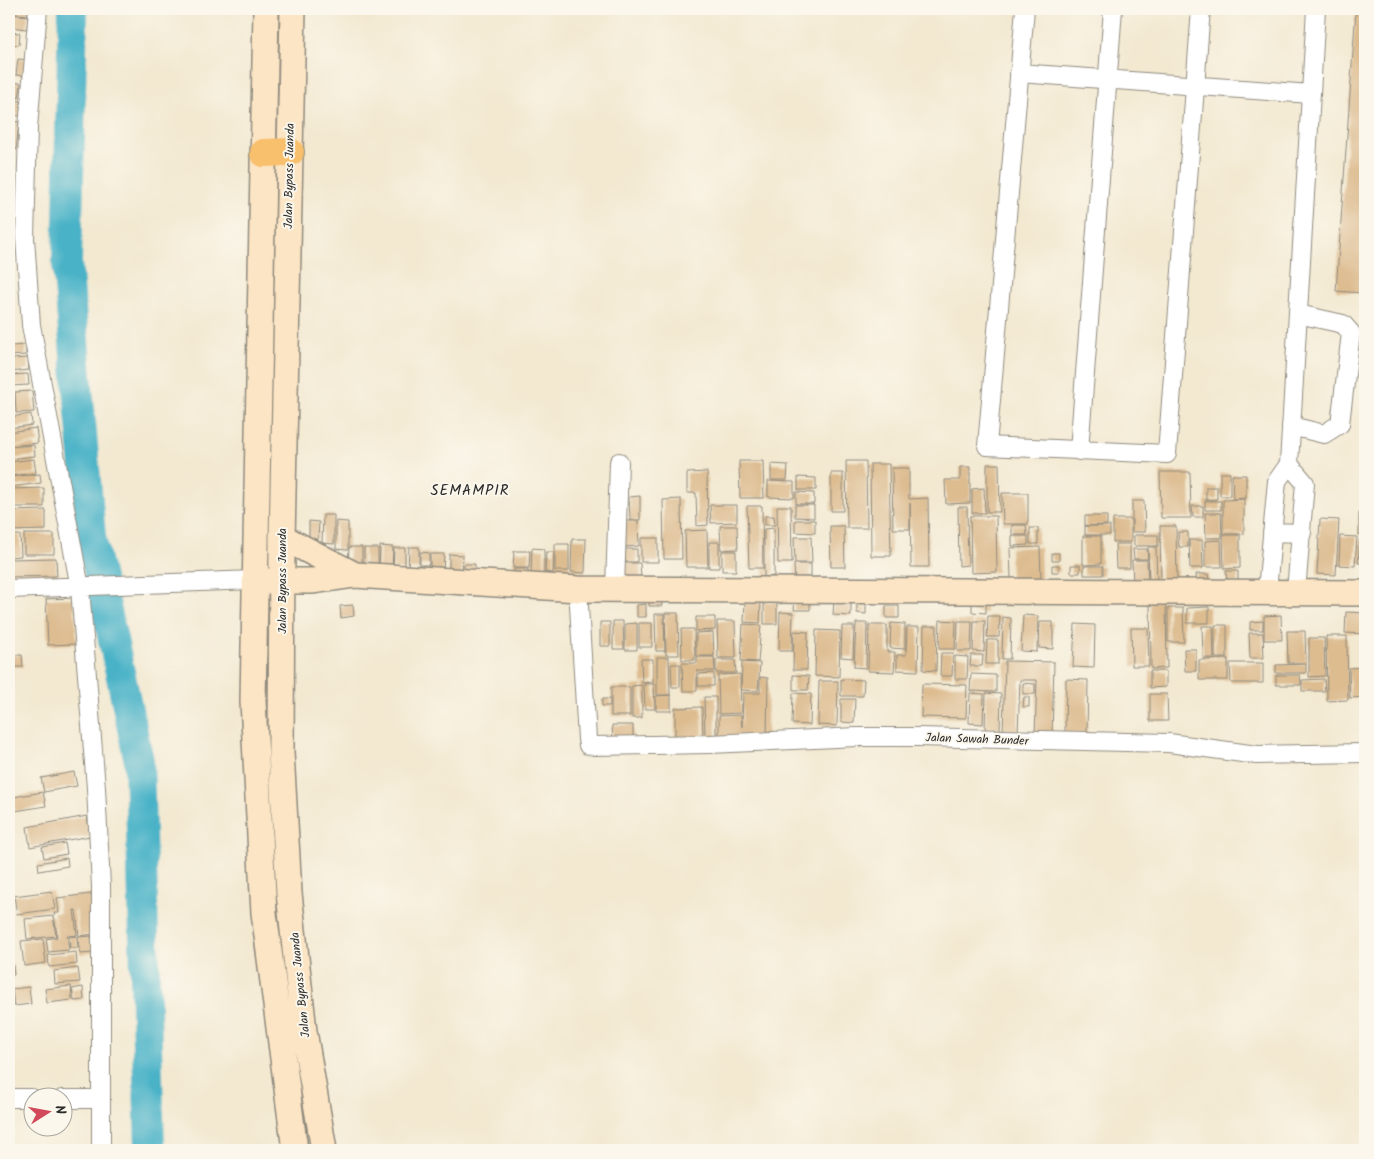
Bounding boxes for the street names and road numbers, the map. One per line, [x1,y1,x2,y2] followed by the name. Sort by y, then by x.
[279,123,300,229] street label: Jalan Bypass Juanda
[273,528,292,634] street label: Jalan Bypass Juanda
[925,728,1030,751] street label: Jalan Sawah Bunder
[285,931,315,1039] street label: Jalan Bypass Juanda

